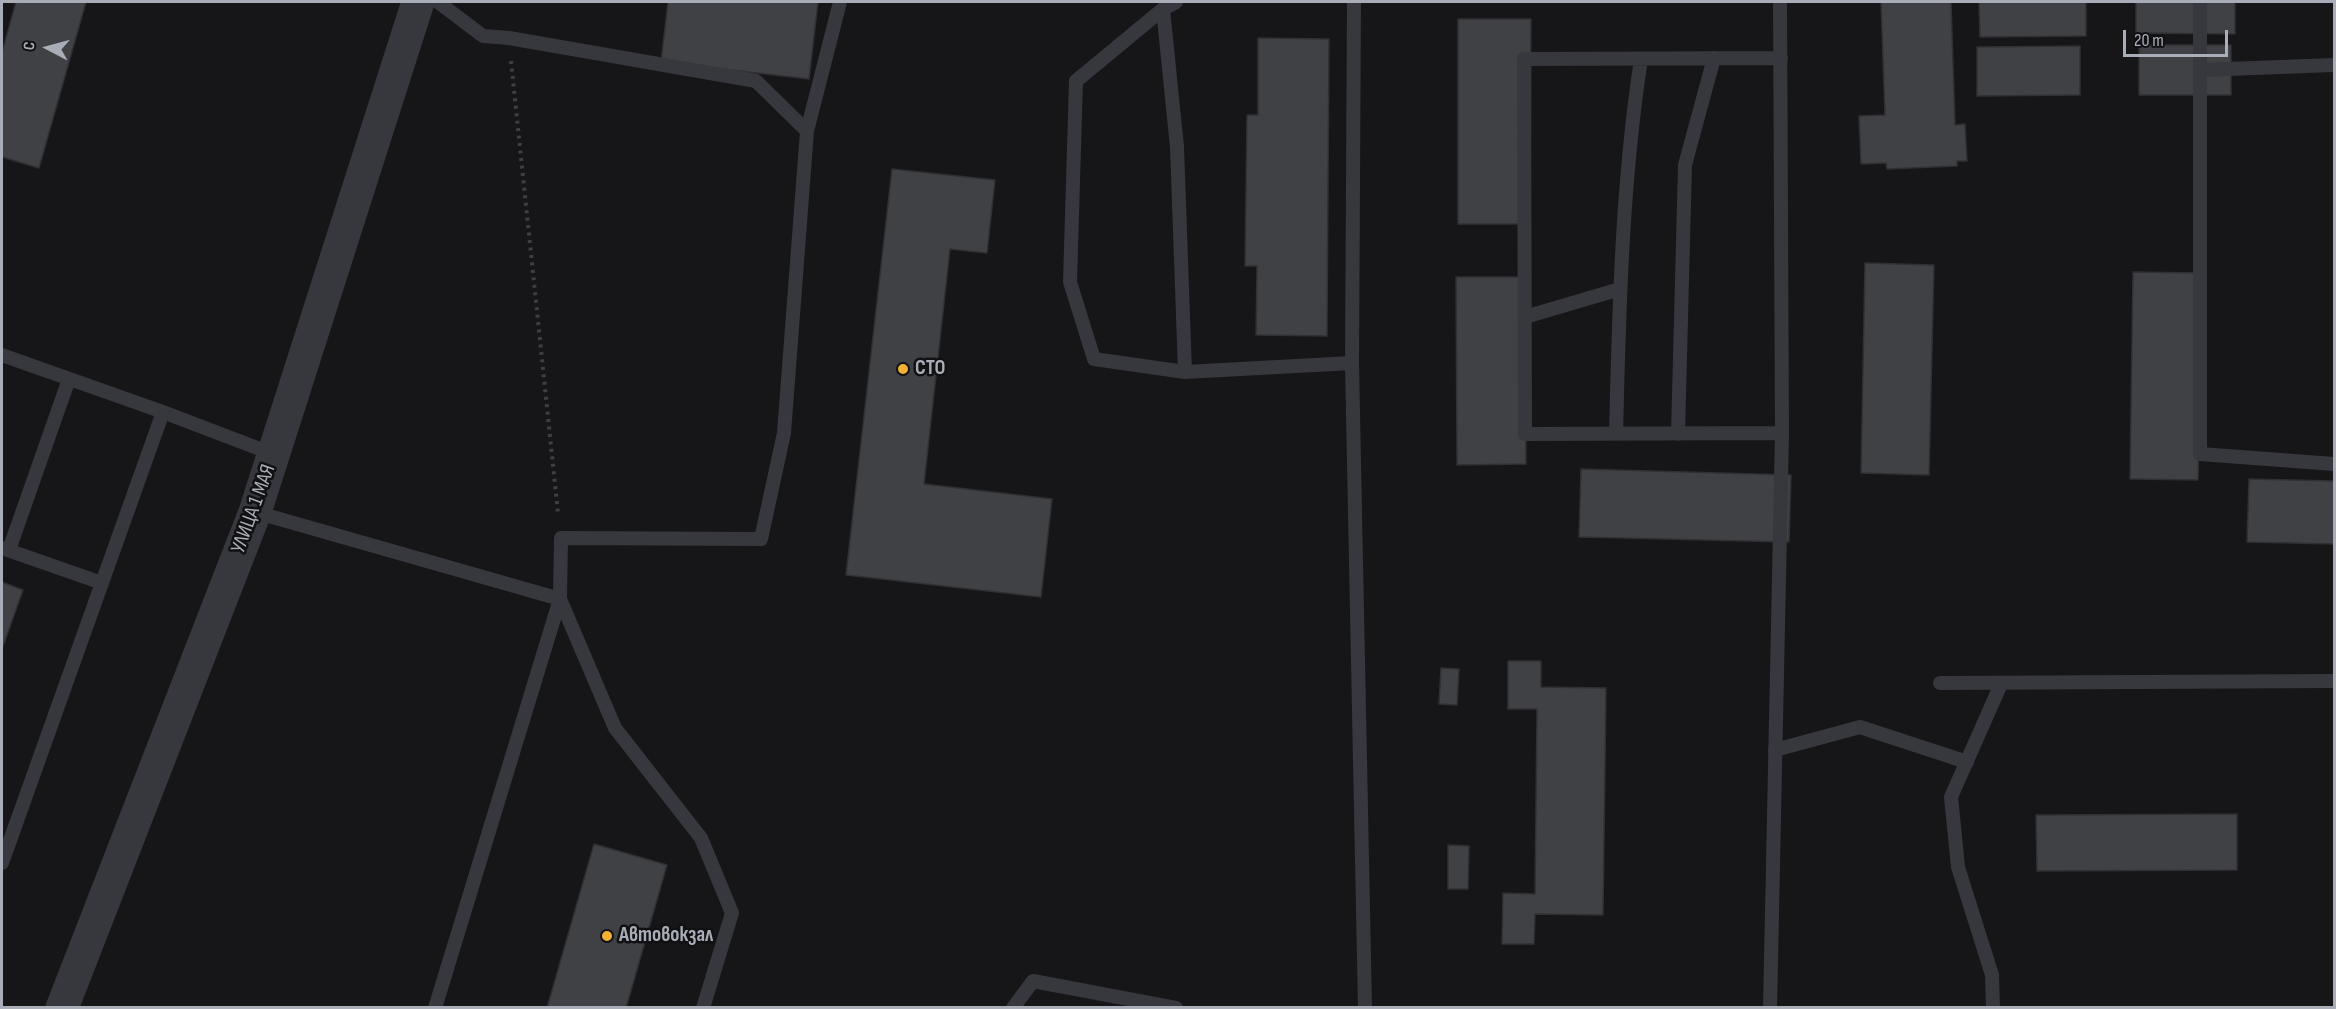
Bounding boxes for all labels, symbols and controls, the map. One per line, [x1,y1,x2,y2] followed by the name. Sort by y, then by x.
[18,18,78,78] north arrow
[2126,18,2231,56] scale bar
[2134,30,2164,51] text: 20 m
[20,41,39,51] text: С
[915,356,945,382] place label: СТО
[896,362,910,376] marker: СТО
[226,461,282,557] street label: УЛИЦА 1 МАЯ
[619,923,713,949] place label: Автовокзал
[600,929,614,943] marker: Автовокзал

